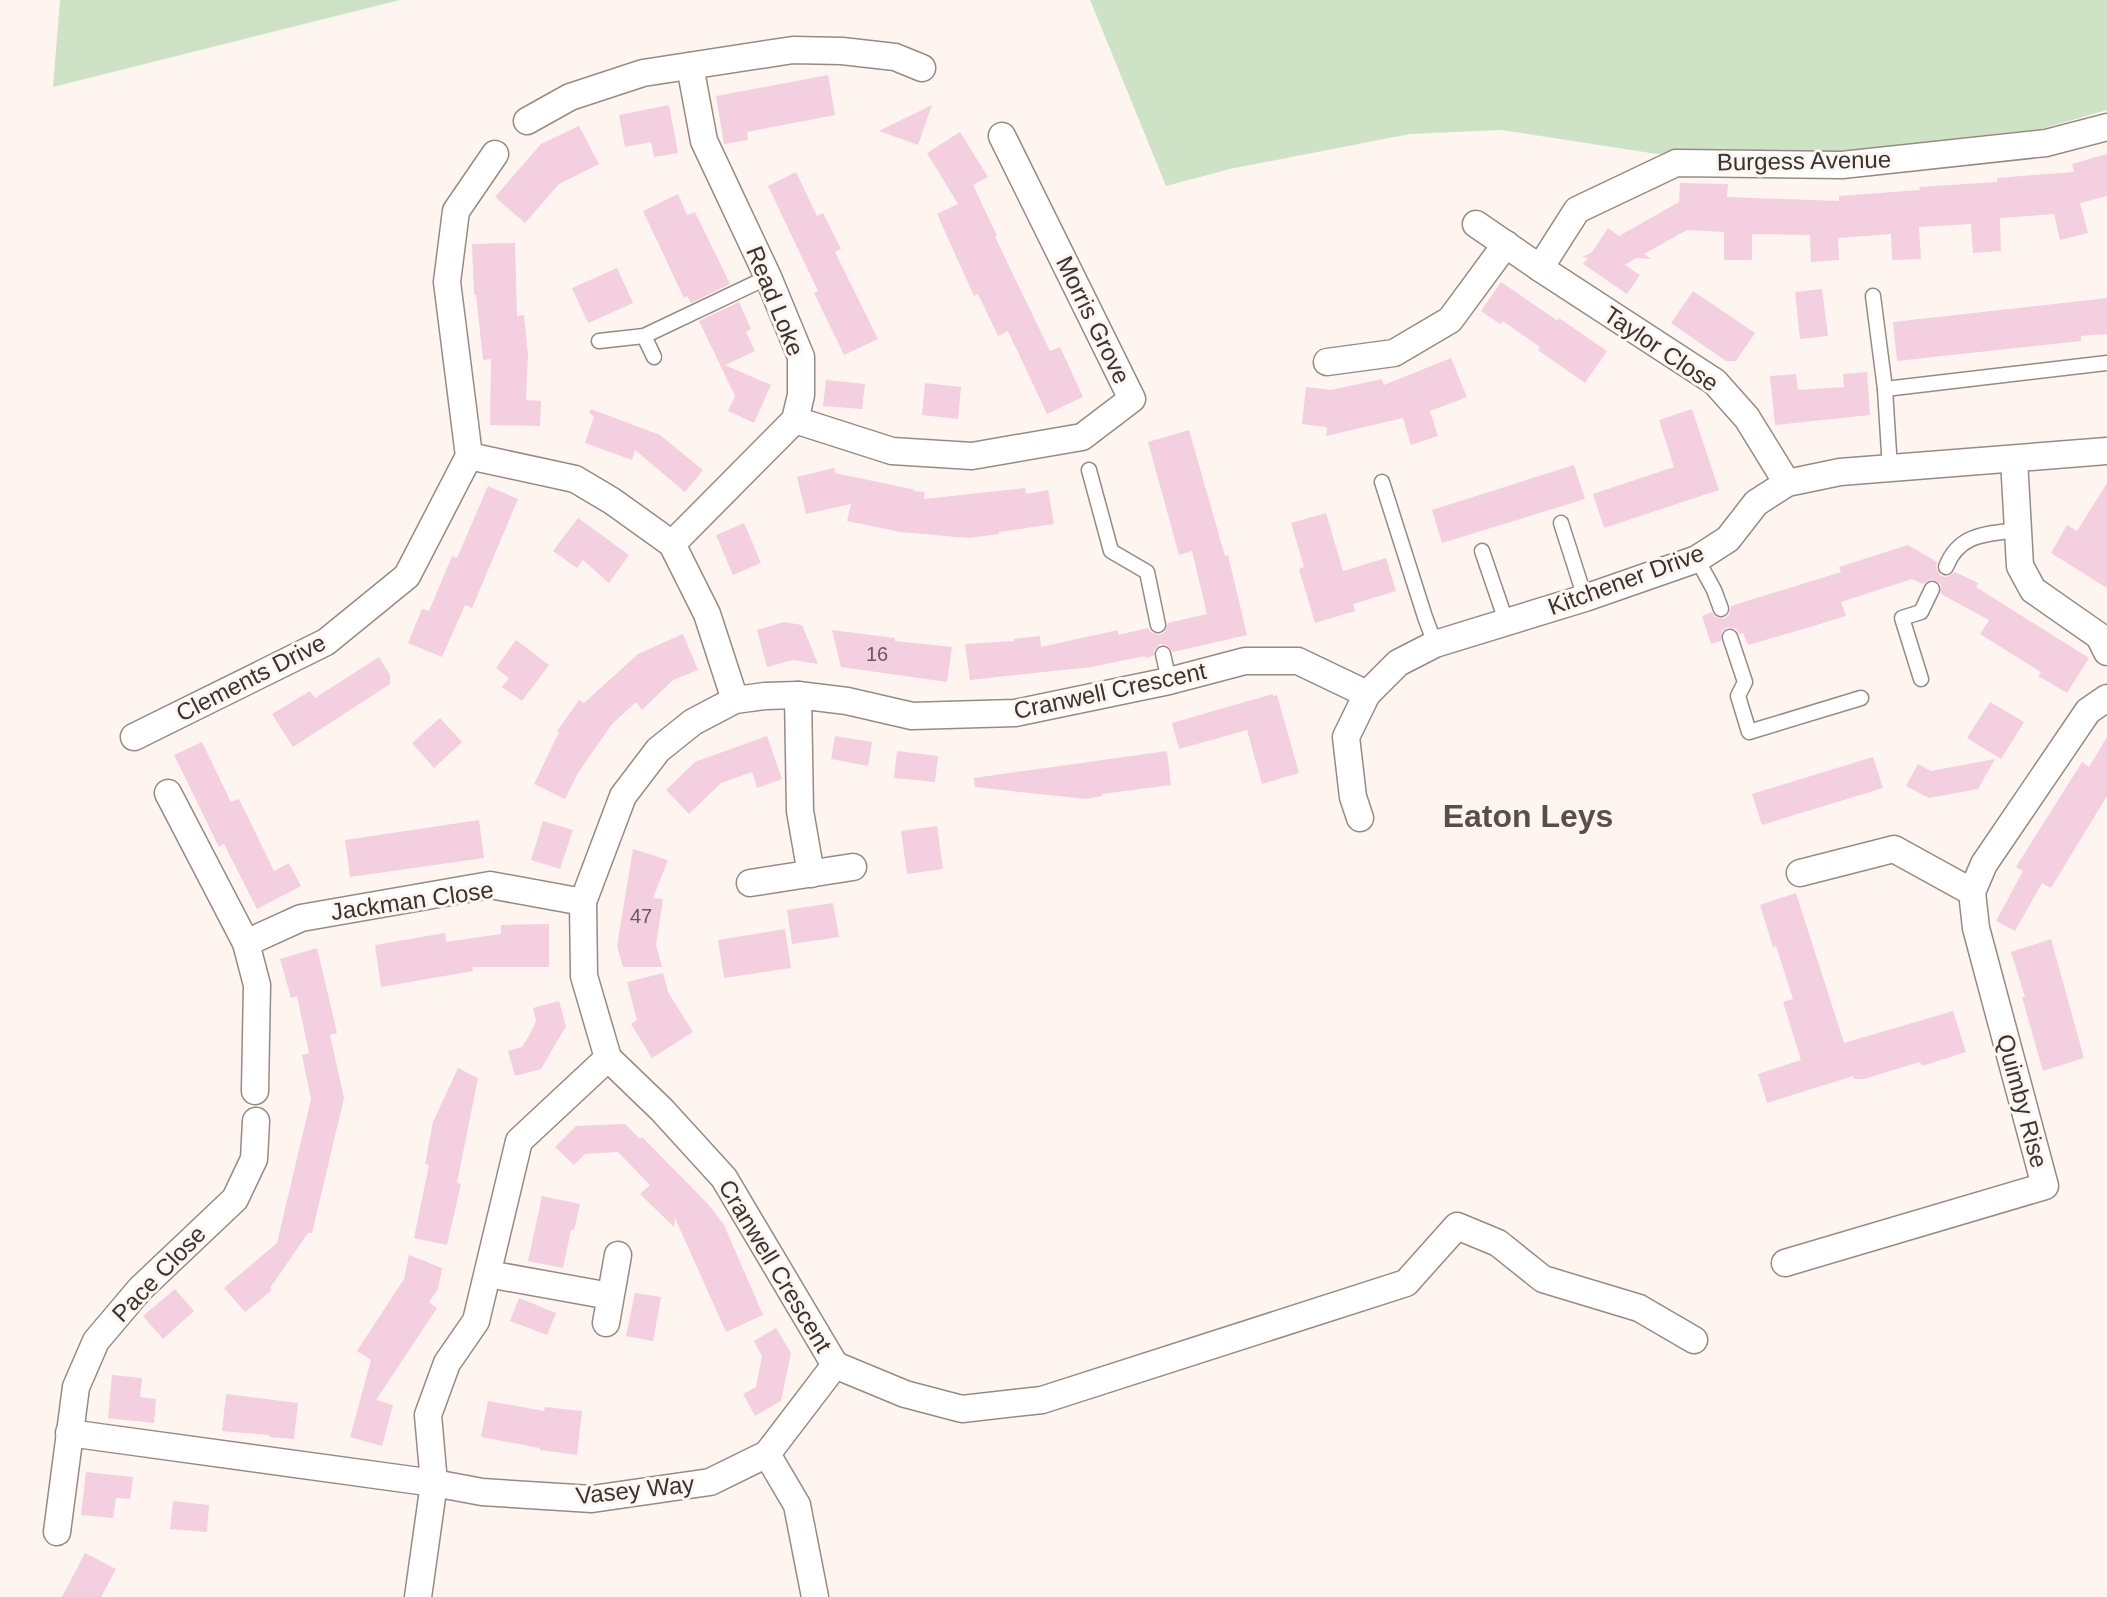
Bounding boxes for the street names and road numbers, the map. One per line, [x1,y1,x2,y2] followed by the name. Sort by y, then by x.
[1717,145,1891,176] street label: Burgess Avenue
[741,242,810,360] street label: Read Loke
[1051,252,1136,388] street label: Morris Grove
[1599,300,1724,397] street label: Taylor Close
[1544,539,1708,620] street label: Kitchener Drive
[172,628,330,727] street label: Clements Drive
[1011,657,1209,724] street label: Cranwell Crescent
[329,876,495,925] street label: Jackman Close
[1992,1031,2053,1171] street label: Quimby Rise
[713,1175,838,1357] street label: Cranwell Crescent
[106,1220,211,1327] street label: Pace Close
[575,1470,695,1509] street label: Vasey Way

